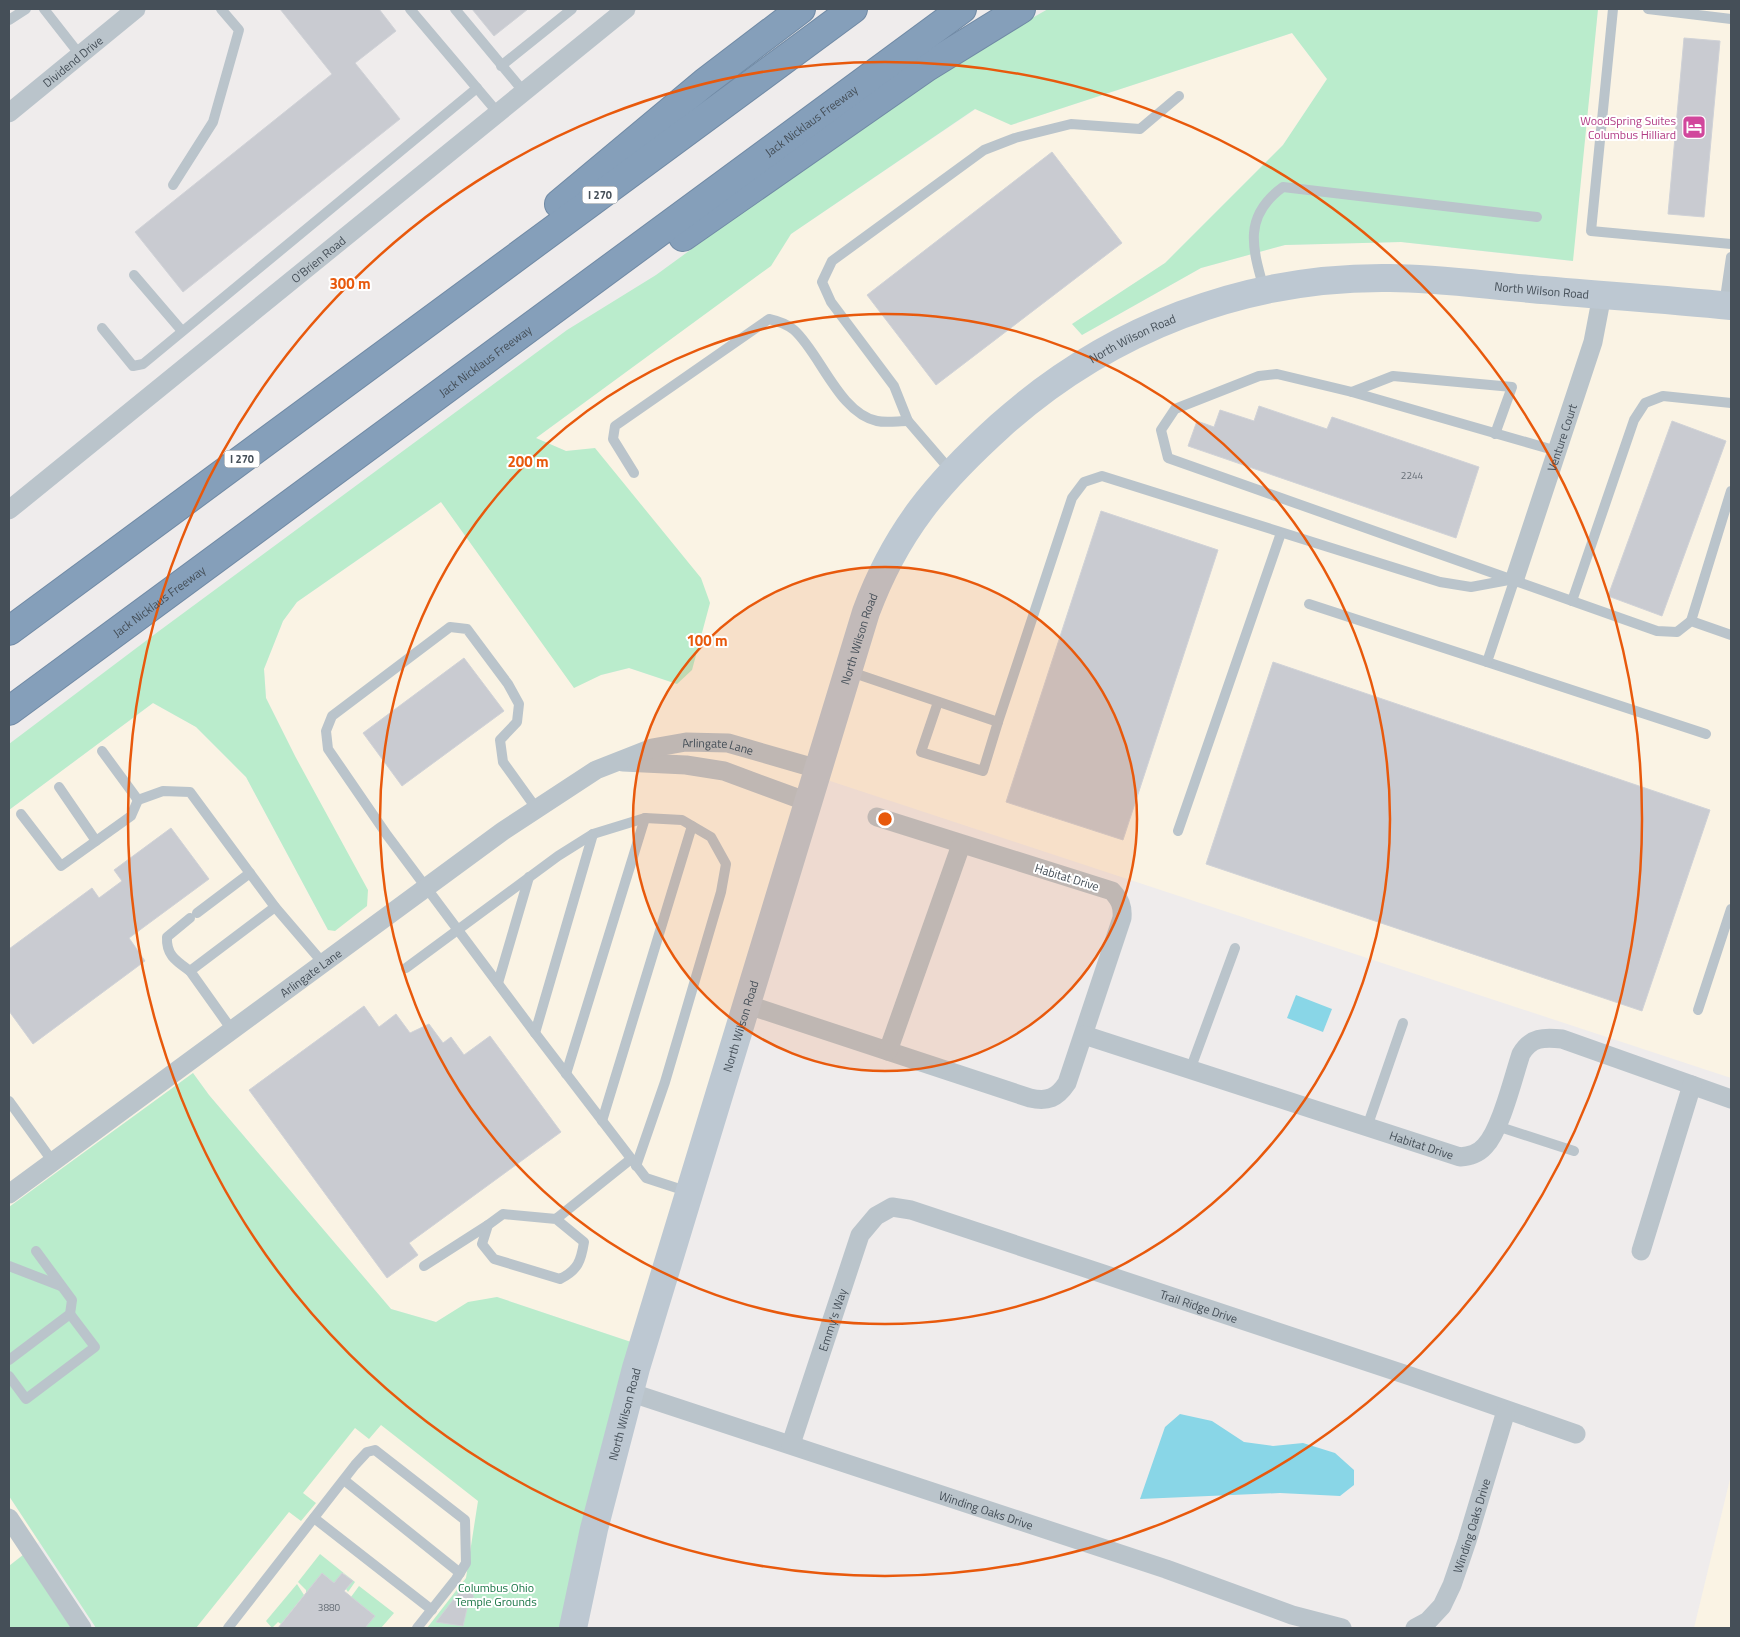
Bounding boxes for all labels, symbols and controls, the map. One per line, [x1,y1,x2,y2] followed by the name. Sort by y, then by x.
[38,31,107,92] street label: Dividend Drive
[760,80,862,161] street label: Jack Nicklaus Freeway
[1580,111,1676,144] place label: WoodSpring Suites Columbus Hilliard
[1681,114,1707,140] hotel icon: WoodSpring Suites Columbus Hilliard
[582,186,618,204] road number: I 270
[286,231,349,287] street label: O'Brien Road
[329,272,371,295] text: 300 m
[1494,276,1590,303] street label: North Wilson Road
[1085,309,1178,368] street label: North Wilson Road
[434,320,535,401] street label: Jack Nicklaus Freeway
[1541,401,1582,474] street label: Venture Court
[224,450,260,468] road number: I 270
[507,450,549,473] text: 200 m
[1401,468,1424,483] house number: 2244
[108,560,209,641] street label: Jack Nicklaus Freeway
[835,590,882,687] street label: North Wilson Road
[686,629,728,652] text: 100 m
[680,732,756,759] street label: Arlingate Lane
[876,810,894,828] centre of rings
[1032,858,1102,896] street label: Habitat Drive
[276,943,345,1002] street label: Arlingate Lane
[717,978,763,1074] street label: North Wilson Road
[1387,1125,1456,1164] street label: Habitat Drive
[1157,1284,1240,1328] street label: Trail Ridge Drive
[813,1285,851,1354] street label: Emmy's Way
[603,1366,645,1462] street label: North Wilson Road
[1447,1476,1495,1575] street label: Winding Oaks Drive
[936,1485,1036,1534] street label: Winding Oaks Drive
[455,1578,537,1611] park label: Columbus Ohio Temple Grounds
[318,1600,341,1615] house number: 3880

